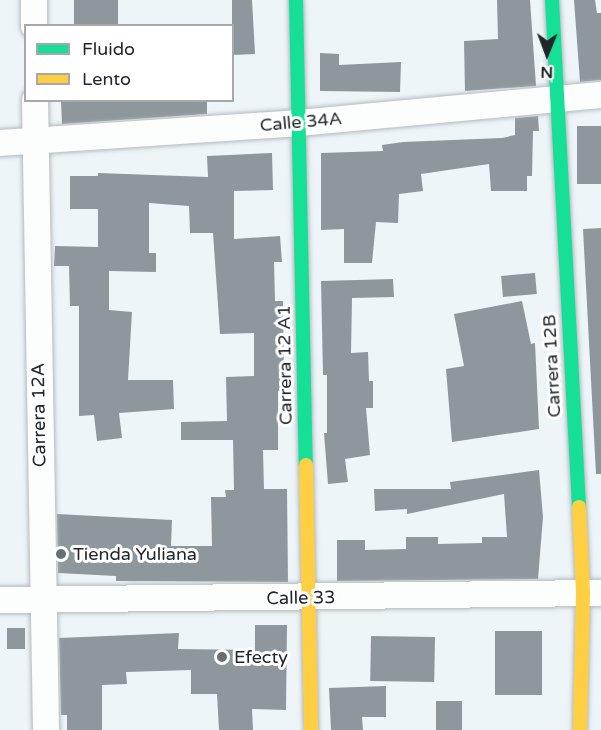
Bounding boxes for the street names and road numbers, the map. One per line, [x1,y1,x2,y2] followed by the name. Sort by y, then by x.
[259,108,343,136] street label: Calle 34A
[273,305,297,425] street label: Carrera 12 A1
[539,314,565,418] street label: Carrera 12B
[27,363,51,467] street label: Carrera 12A
[266,587,336,609] street label: Calle 33

